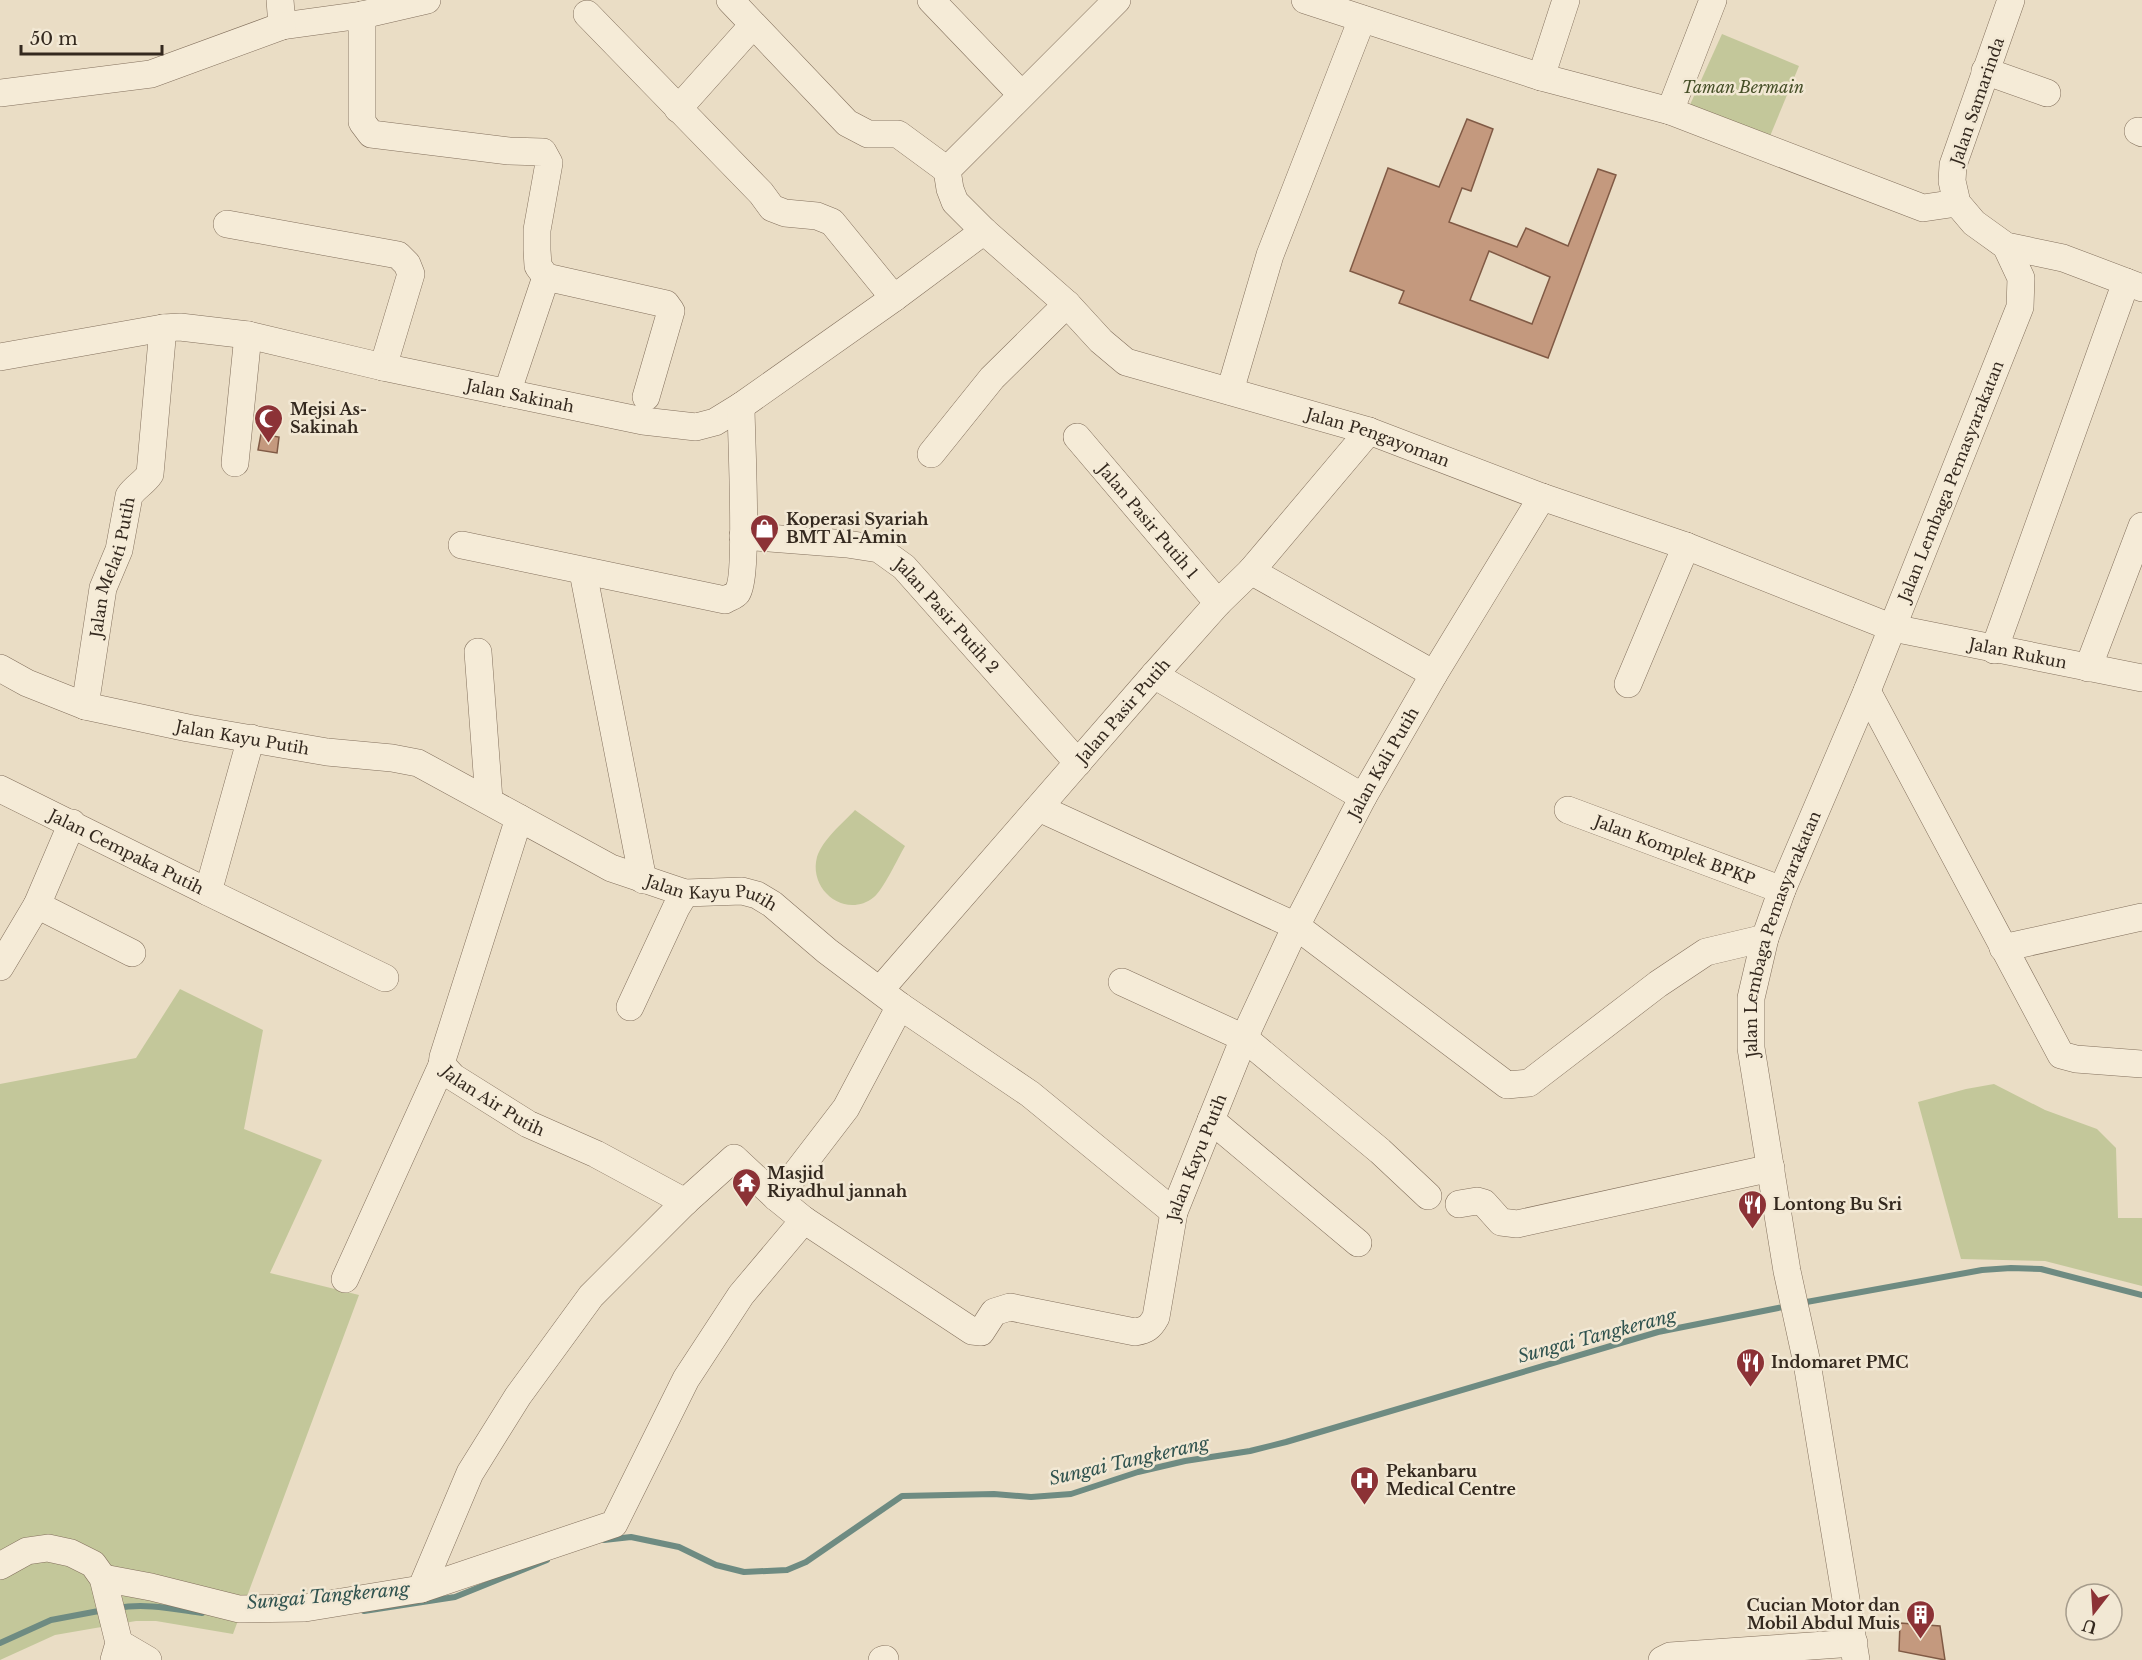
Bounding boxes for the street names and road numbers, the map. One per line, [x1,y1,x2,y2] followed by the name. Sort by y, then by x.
[1945,35,2008,169] street label: Jalan Samarinda
[1893,358,2008,606] street label: Jalan Lembaga Pemasyarakatan
[463,374,576,416] street label: Jalan Sakinah
[1302,403,1453,471] street label: Jalan Pengayoman
[1092,458,1203,582] street label: Jalan Pasir Putih 1
[85,495,139,641] street label: Jalan Melati Putih
[889,552,1003,677] street label: Jalan Pasir Putih 2
[1965,633,2069,673] street label: Jalan Rukun
[1070,654,1174,769] street label: Jalan Pasir Putih
[1343,703,1423,824] street label: Jalan Kali Putih
[172,715,311,759] street label: Jalan Kayu Putih
[44,804,207,898] street label: Jalan Cempaka Putih
[1740,808,1825,1061] street label: Jalan Lembaga Pemasyarakatan
[1590,810,1758,889] street label: Jalan Komplek BPKP
[641,870,781,915] street label: Jalan Kayu Putih
[436,1060,548,1140] street label: Jalan Air Putih
[1162,1091,1231,1224] street label: Jalan Kayu Putih

